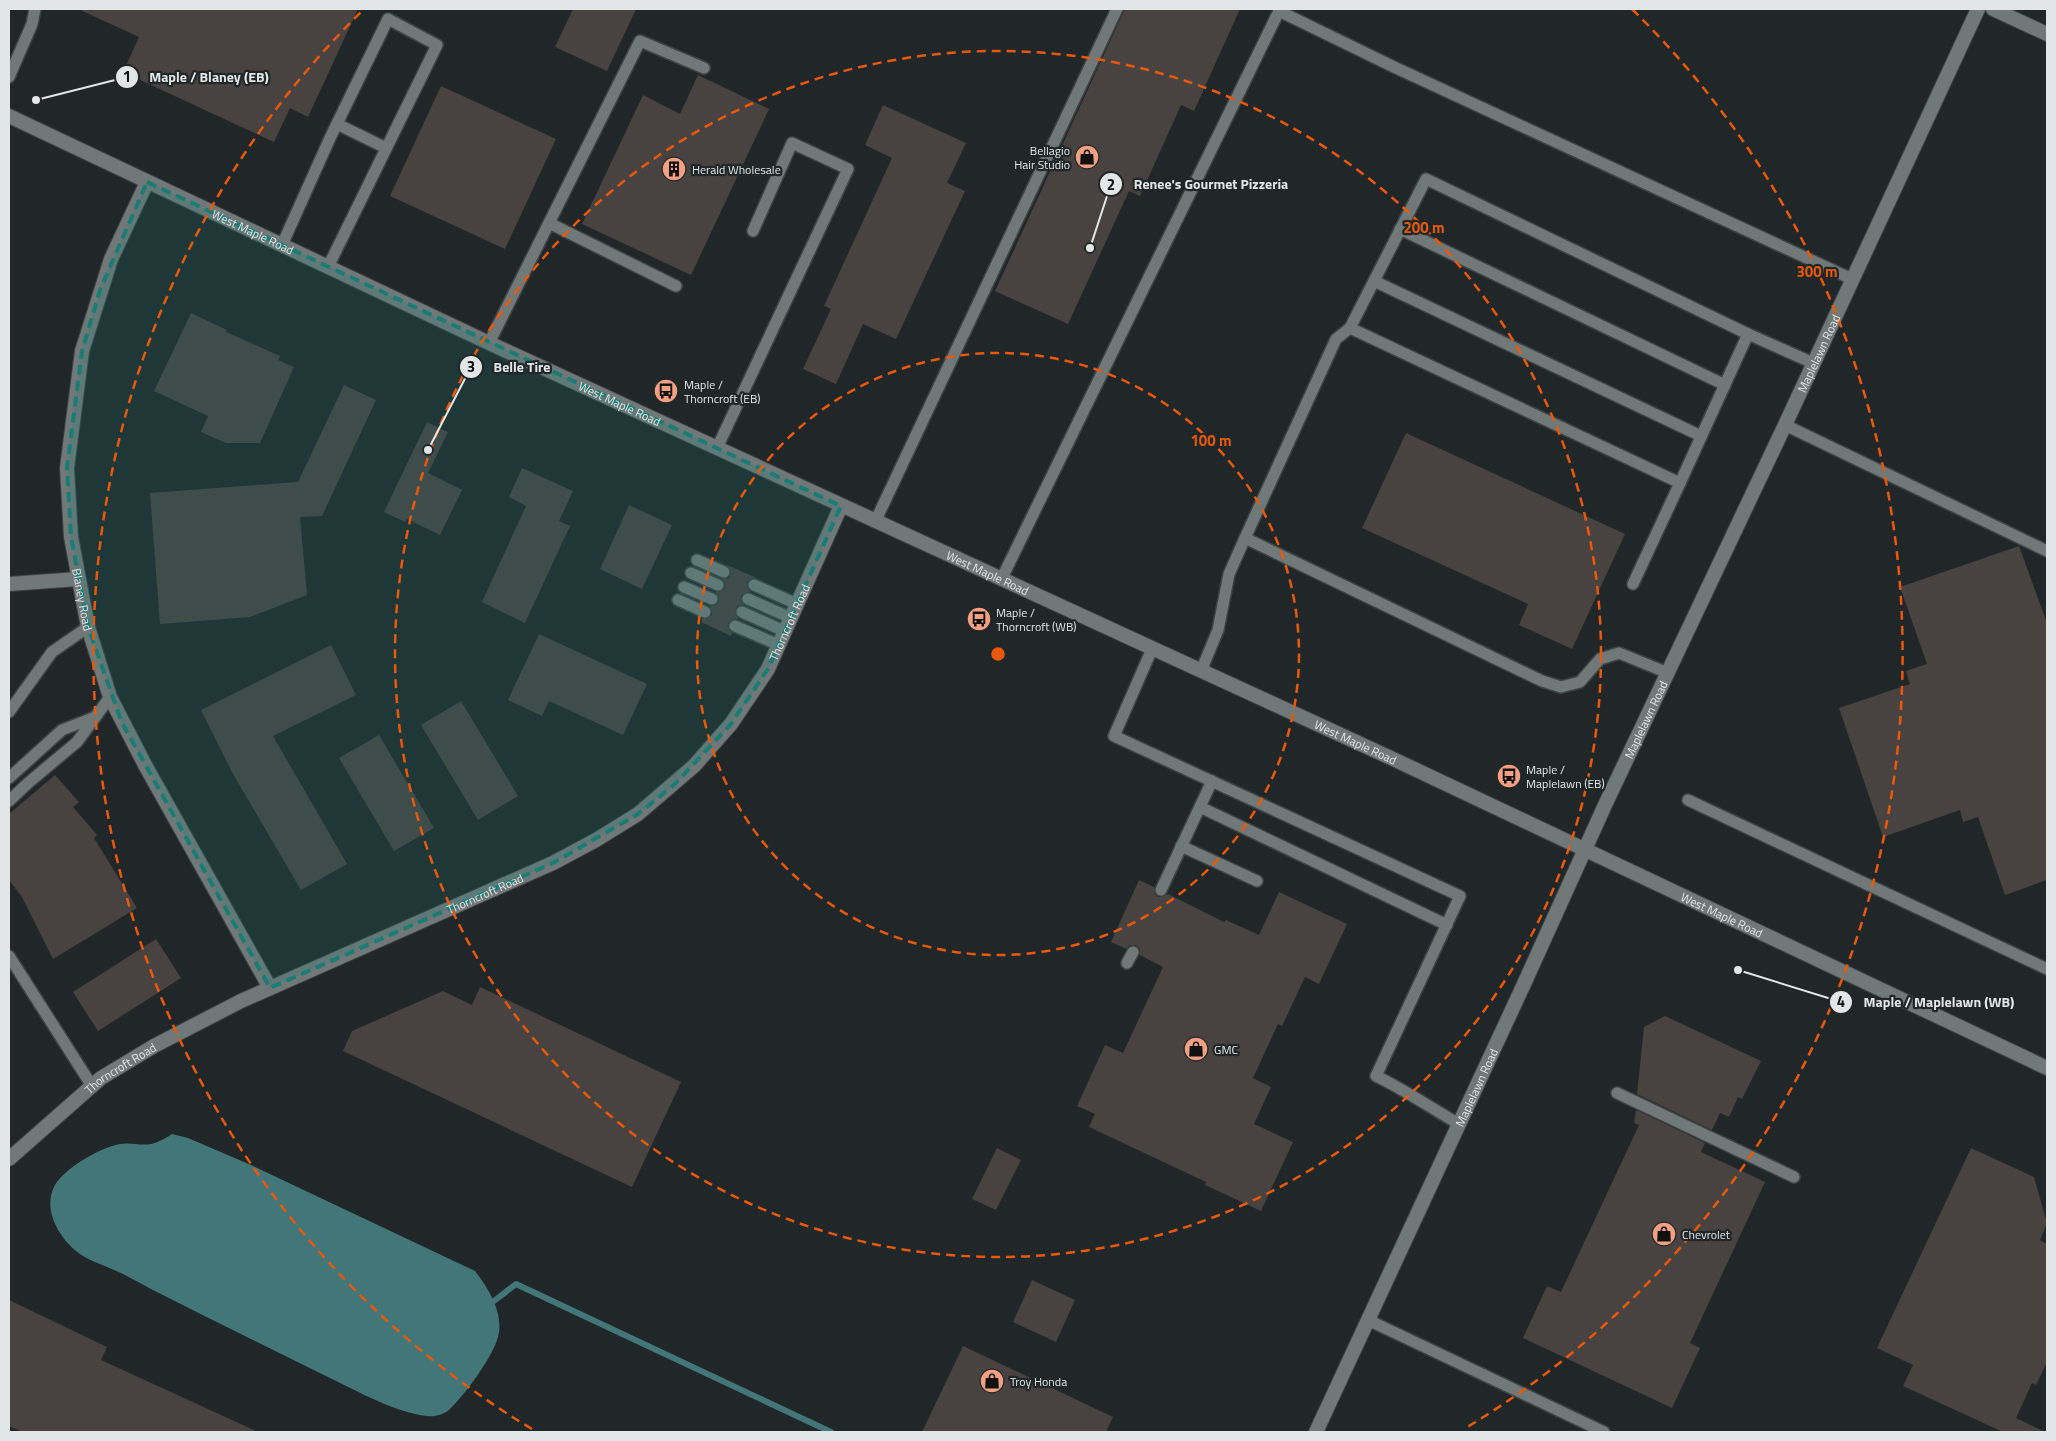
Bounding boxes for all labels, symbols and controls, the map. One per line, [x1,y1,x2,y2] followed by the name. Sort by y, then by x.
[114,63,279,92] callout: Maple / Blaney (EB)
[123,65,131,88] text: 1
[149,66,269,87] text: Maple / Blaney (EB)
[1014,141,1070,174] place label: Bellagio Hair Studio
[1074,144,1100,170] shop icon: Bellagio Hair Studio
[661,156,687,182] building icon: Herald Wholesale
[692,160,781,179] place label: Herald Wholesale
[1098,170,1298,199] callout: Renee's Gourmet Pizzeria
[1107,173,1115,196] text: 2
[1134,173,1288,194] text: Renee's Gourmet Pizzeria
[209,204,297,259] street label: West Maple Road
[1403,216,1445,239] text: 200 m
[1796,260,1838,283] text: 300 m
[1792,311,1845,395] street label: Maplelawn Road
[459,352,560,381] callout: Belle Tire
[467,355,475,378] text: 3
[494,356,550,377] text: Belle Tire
[684,375,760,408] place label: Maple / Thorncroft (EB)
[576,376,664,430] street label: West Maple Road
[653,378,679,404] bus stop icon: Maple / Thorncroft (EB)
[1190,429,1232,452] text: 100 m
[943,545,1032,600] street label: West Maple Road
[68,567,98,633] street label: Blaney Road
[763,581,814,664] street label: Thorncroft Road
[996,603,1076,636] place label: Maple / Thorncroft (WB)
[966,606,992,632] bus stop icon: Maple / Thorncroft (WB)
[989,645,1007,663] centre of rings
[1619,677,1672,762] street label: Maplelawn Road
[1311,715,1400,769] street label: West Maple Road
[1526,760,1605,793] place label: Maple / Maplelawn (EB)
[1496,763,1522,789] bus stop icon: Maple / Maplelawn (EB)
[443,868,526,918] street label: Thorncroft Road
[1678,887,1766,942] street label: West Maple Road
[1829,987,2024,1016] callout: Maple / Maplelawn (WB)
[1837,990,1845,1013] text: 4
[1864,991,2014,1012] text: Maple / Maplelawn (WB)
[1183,1036,1209,1062] shop icon: GMC
[80,1038,159,1098] street label: Thorncroft Road
[1214,1040,1238,1059] place label: GMC
[1450,1045,1502,1130] street label: Maplelawn Road
[1651,1221,1677,1247] shop icon: Chevrolet
[1682,1225,1731,1244] place label: Chevrolet
[979,1368,1005,1394] shop icon: Troy Honda
[1010,1372,1067,1391] place label: Troy Honda

